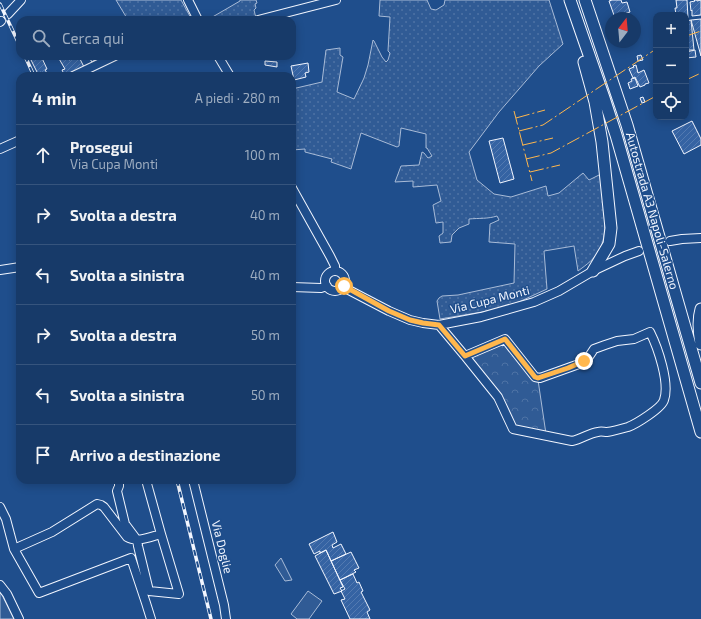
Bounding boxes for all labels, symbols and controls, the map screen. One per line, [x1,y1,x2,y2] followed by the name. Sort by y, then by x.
[605,12,641,48] north arrow
[653,12,689,120] map controls
[653,12,689,48] button: +
[16,16,296,60] search box
[30,27,52,49] icon: search
[62,29,124,47] text: Cerca qui
[653,48,689,84] button: −
[653,84,689,120] button: locate
[32,88,76,108] text: 4 min
[195,90,280,106] text: A piedi · 280 m
[624,130,682,291] street label: Autostrada A3 Napoli-Salerno
[70,138,133,156] text: Prosegui
[32,144,54,166] icon: ahead
[245,147,280,163] text: 100 m
[70,156,158,172] text: Via Cupa Monti
[32,204,54,226] icon: right
[70,206,177,224] text: Svolta a destra
[250,207,280,223] text: 40 m
[32,264,54,286] icon: left
[70,266,185,284] text: Svolta a sinistra
[250,267,280,283] text: 40 m
[335,277,353,295] route start
[449,282,531,316] street label: Via Cupa Monti
[32,324,54,346] icon: right
[70,326,177,344] text: Svolta a destra
[251,327,280,343] text: 50 m
[575,352,593,370] route end
[32,384,54,406] icon: left
[70,386,185,404] text: Svolta a sinistra
[251,387,280,403] text: 50 m
[32,444,54,466] icon: arrive
[70,446,221,464] text: Arrivo a destinazione
[210,519,236,575] street label: Via Doglie

